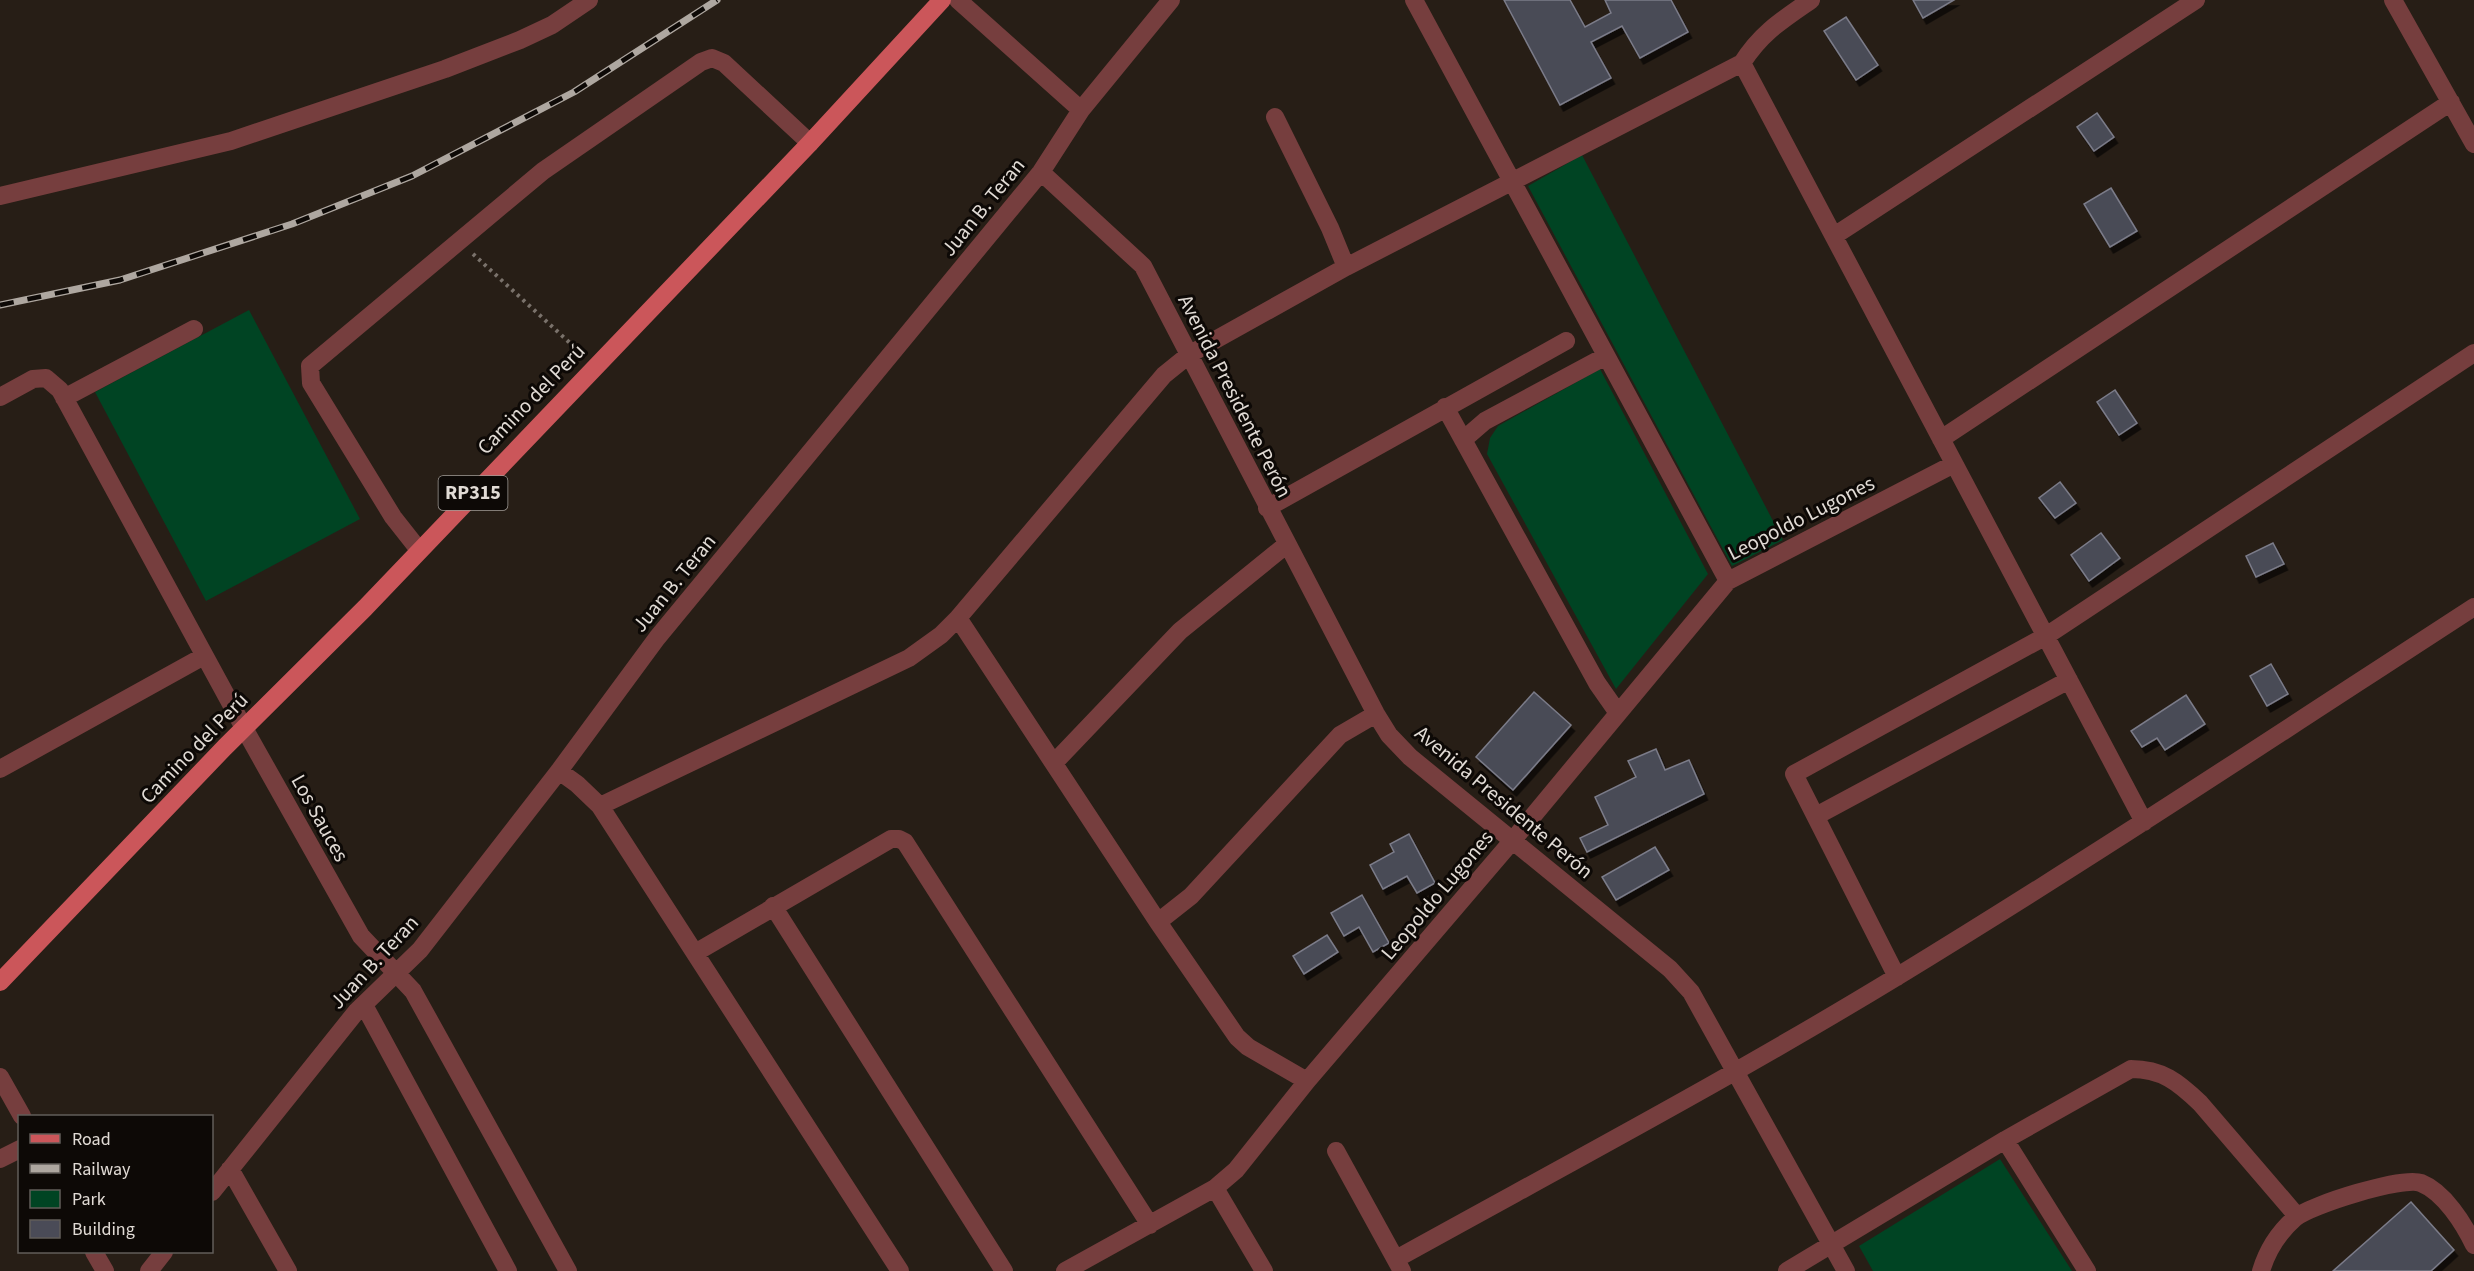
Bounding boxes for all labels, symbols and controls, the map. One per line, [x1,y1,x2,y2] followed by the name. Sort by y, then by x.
[934,151,1032,263] street label: Juan B. Teran
[1171,289,1299,503] street label: Avenida Presidente Perón
[470,337,592,461] street label: Camino del Perú
[1722,468,1880,568] street label: Leopoldo Lugones
[438,476,508,510] road number: RP315
[625,527,723,639] street label: Juan B. Teran
[133,686,255,810] street label: Camino del Perú
[1408,718,1600,886] street label: Avenida Presidente Perón
[284,769,356,867] street label: Los Sauces
[1374,823,1500,966] street label: Leopoldo Lugones
[323,908,425,1016] street label: Juan B. Teran
[18,1115,213,1253] legend
[72,1127,111,1152] text: Road
[72,1157,131,1182] text: Railway
[72,1187,106,1212] text: Park
[72,1217,135,1242] text: Building

